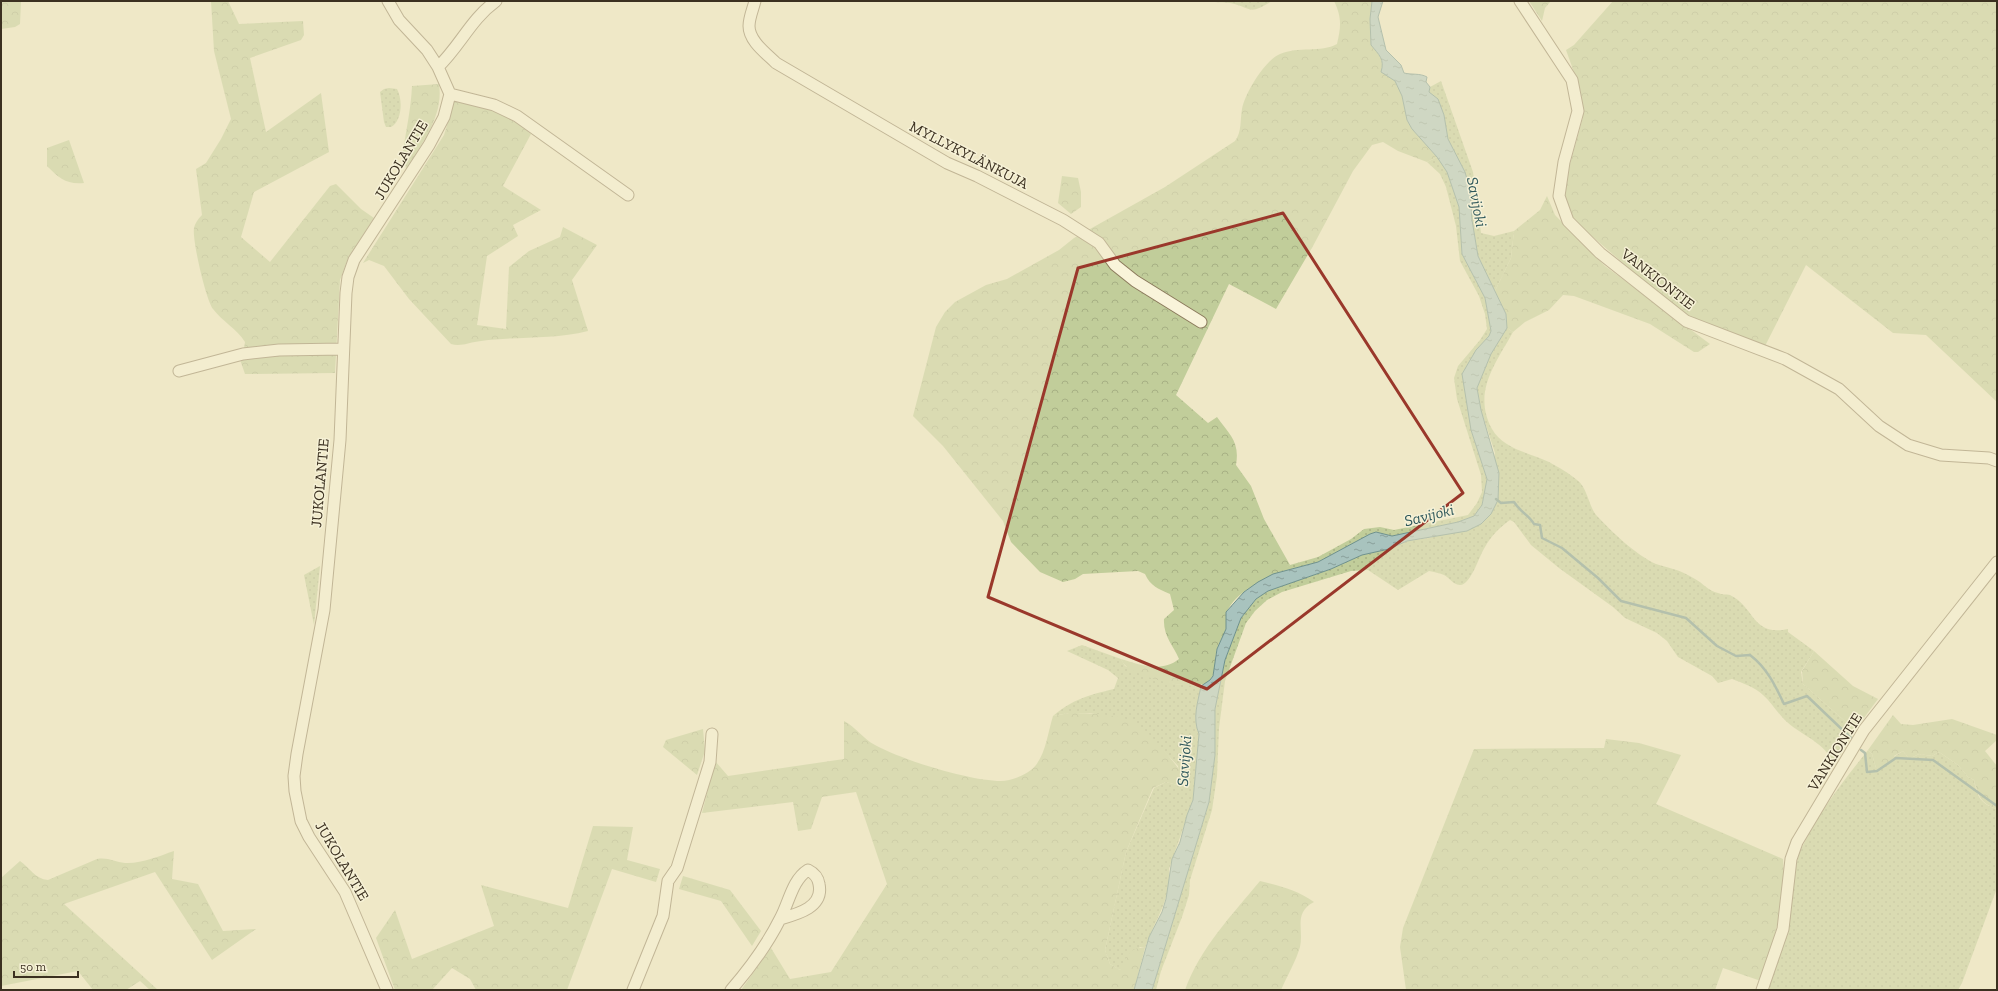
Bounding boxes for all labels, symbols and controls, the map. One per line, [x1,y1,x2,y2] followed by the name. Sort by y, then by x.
[370,117,432,203] street label: JUKOLANTIE
[907,117,1032,193] street label: MYLLYKYLÄNKUJA
[1463,175,1491,229] water label: Savijoki
[1617,244,1699,313] street label: VANKIONTIE
[307,438,333,528] street label: JUKOLANTIE
[1402,500,1456,530] water label: Savijoki
[1803,710,1866,795] street label: VANKIONTIE
[1173,735,1195,787] water label: Savijoki
[311,818,373,904] street label: JUKOLANTIE
[14,953,78,979] scale bar
[20,960,47,974] text: 50 m

